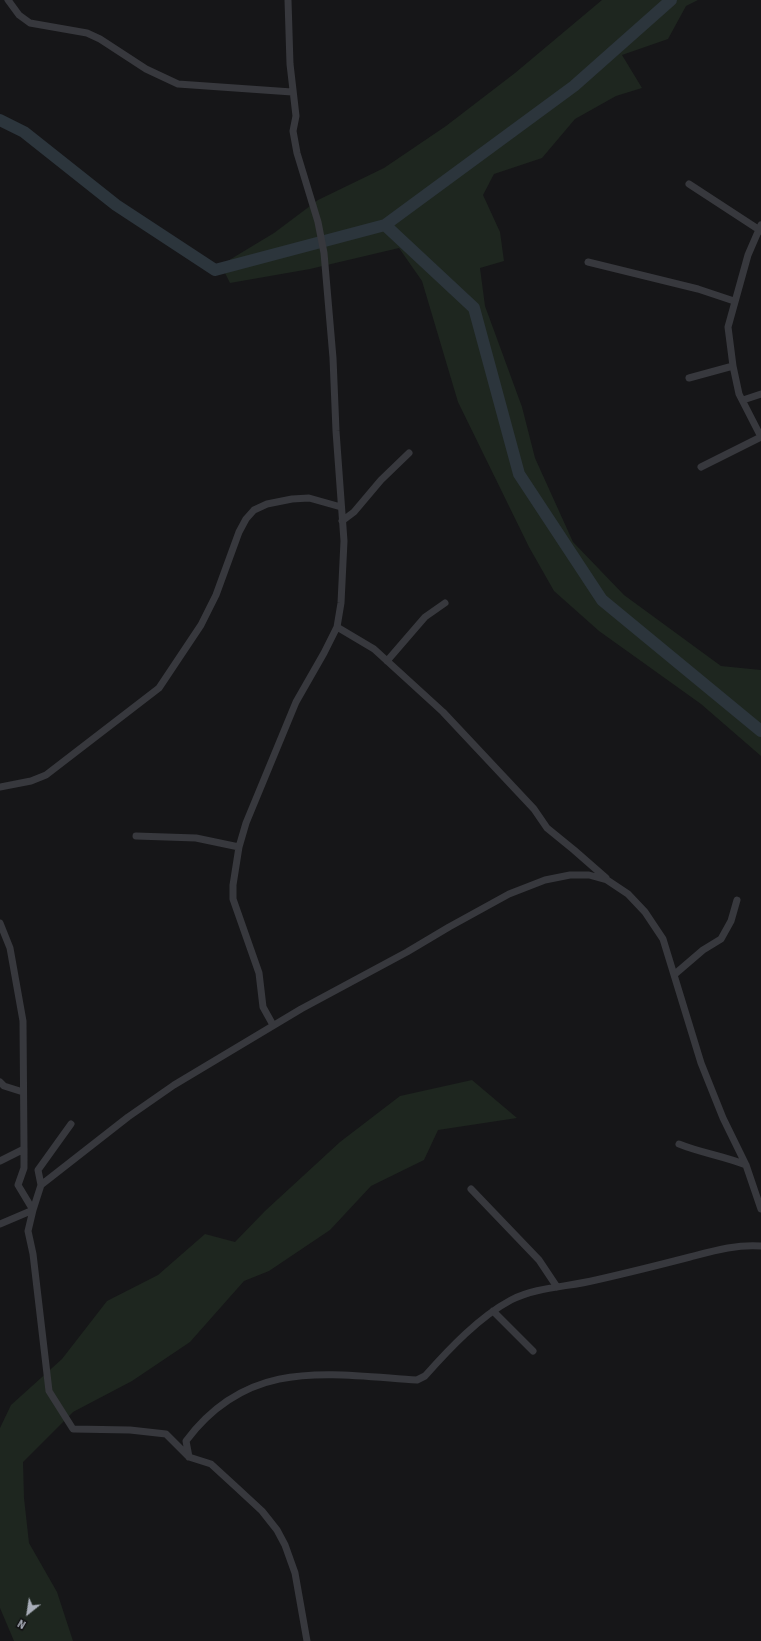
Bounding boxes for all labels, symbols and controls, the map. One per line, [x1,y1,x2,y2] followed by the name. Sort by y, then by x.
[8,1593,48,1633] north arrow
[15,1616,29,1632] text: N

